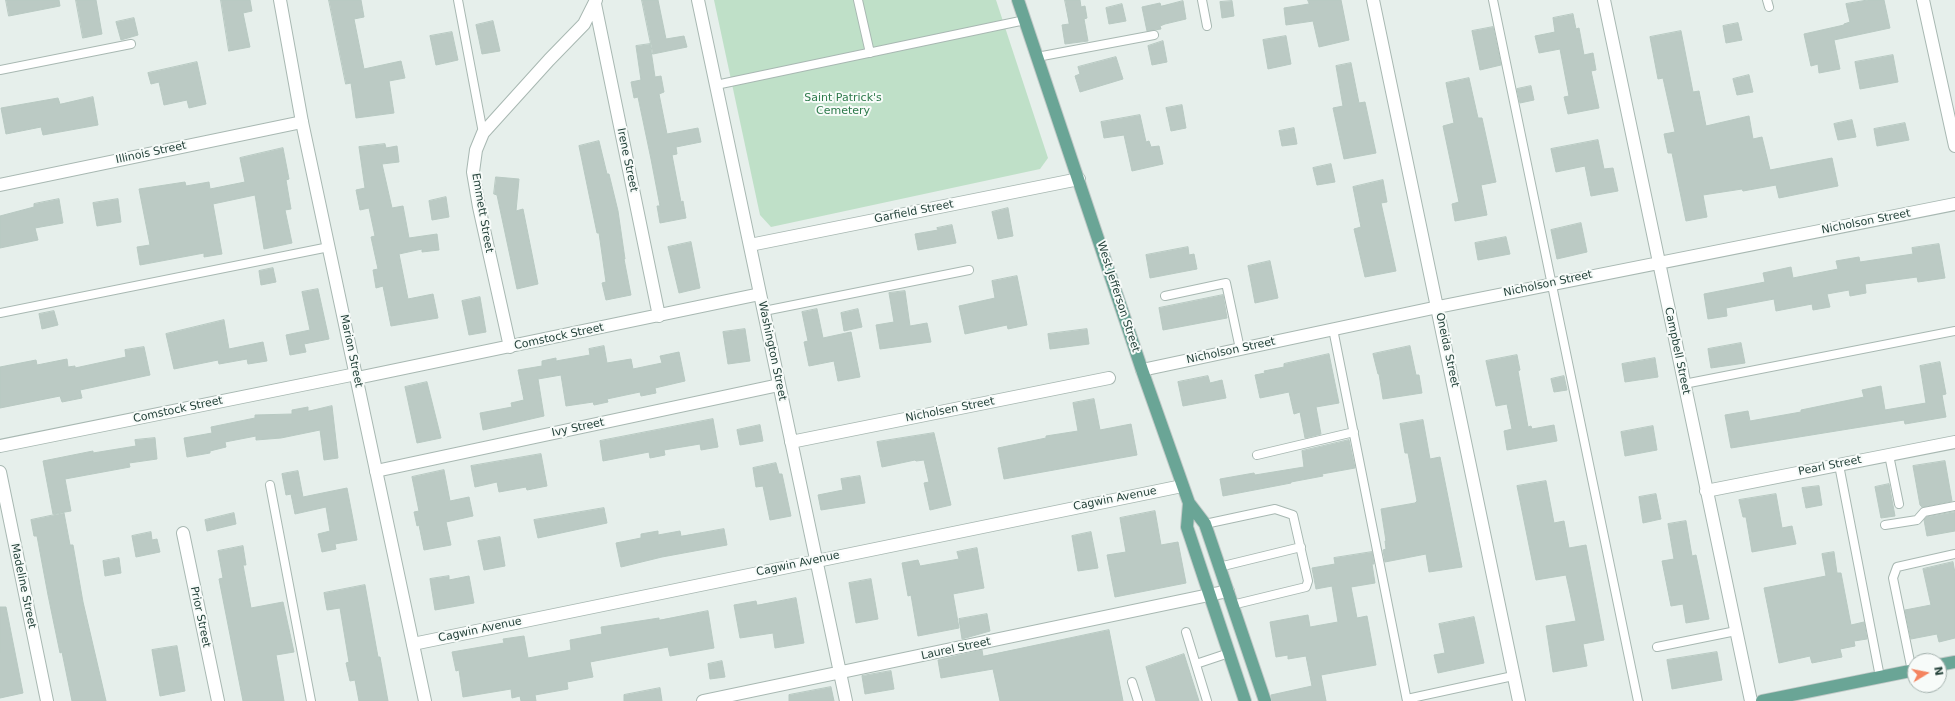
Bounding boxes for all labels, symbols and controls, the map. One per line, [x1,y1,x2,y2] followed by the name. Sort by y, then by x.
[804,91,882,117] park label: Saint Patrick's Cemetery
[614,127,640,193] street label: Irene Street
[115,139,187,167] street label: Illinois Street
[468,172,496,254] street label: Emmett Street
[873,198,955,226] street label: Garfield Street
[1820,207,1912,237] street label: Nicholson Street
[1094,240,1142,354] street label: West Jefferson Street
[1502,268,1594,300] street label: Nicholson Street
[755,300,789,402] street label: Washington Street
[1661,306,1693,396] street label: Campbell Street
[1433,311,1461,389] street label: Oneida Street
[337,313,365,389] street label: Marion Street
[513,321,605,353] street label: Comstock Street
[1185,335,1277,367] street label: Nicholson Street
[132,394,224,426] street label: Comstock Street
[904,395,996,425] street label: Nicholsen Street
[551,416,605,440] street label: Ivy Street
[1797,453,1863,479] street label: Pearl Street
[1072,484,1158,514] street label: Cagwin Avenue
[8,542,38,630] street label: Madeline Street
[755,549,841,579] street label: Cagwin Avenue
[187,585,213,649] street label: Prior Street
[437,615,523,645] street label: Cagwin Avenue
[920,635,992,663] street label: Laurel Street
[1907,653,1947,693] north arrow
[1931,665,1946,677] text: N

